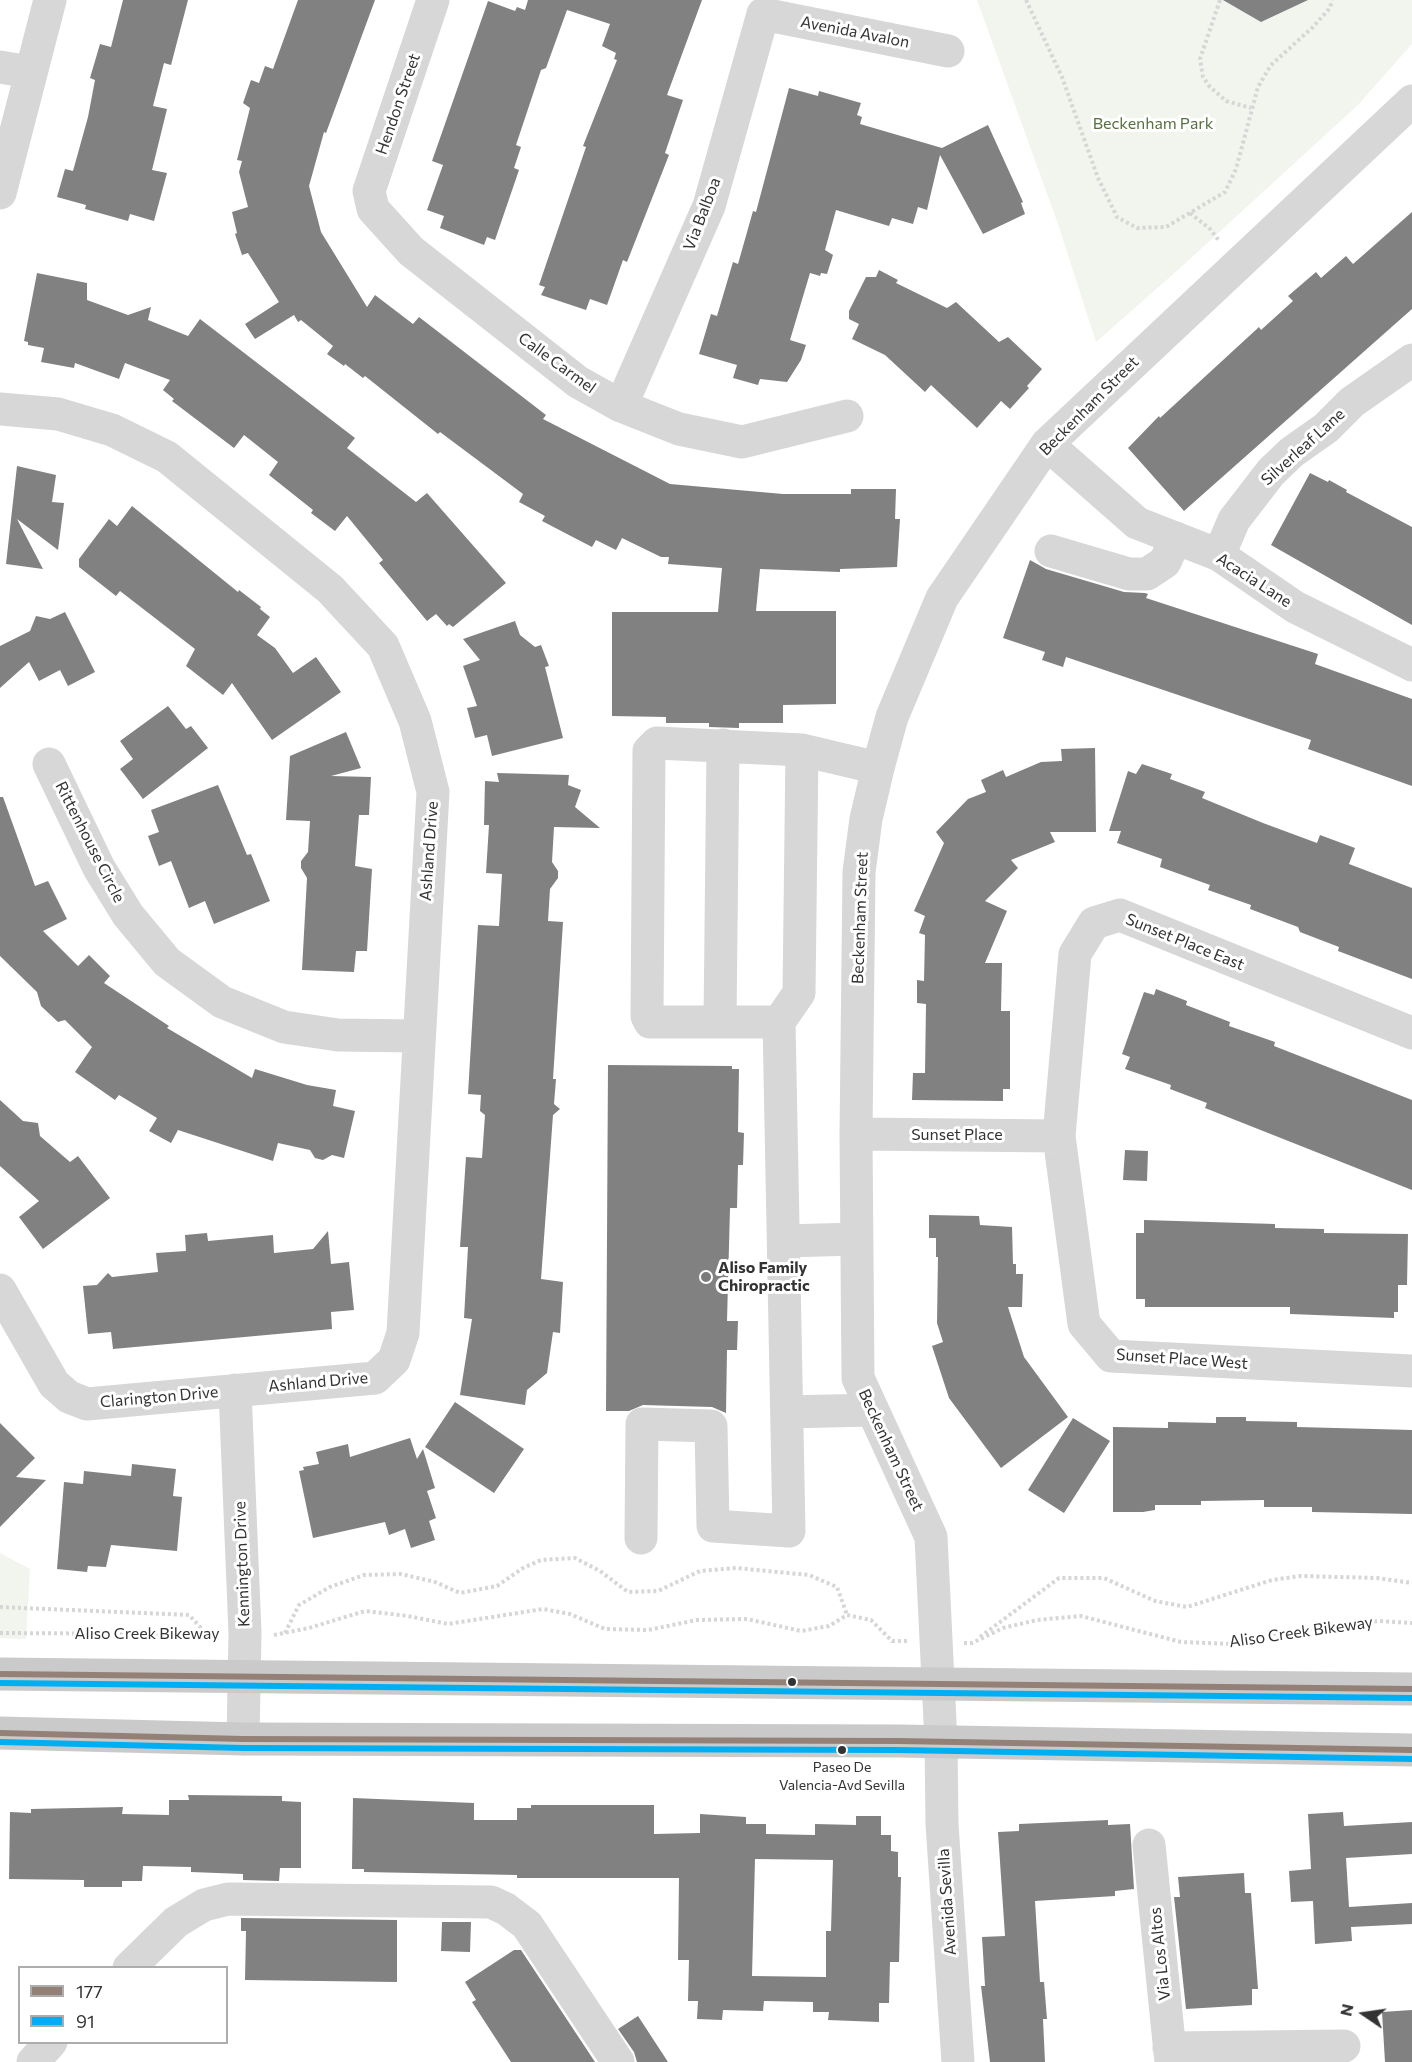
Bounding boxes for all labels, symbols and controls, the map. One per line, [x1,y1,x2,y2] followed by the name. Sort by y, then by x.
[799,12,911,52] street label: Avenida Avalon
[372,51,424,157] street label: Hendon Street
[1093,114,1213,134] park label: Beckenham Park
[679,175,725,253] street label: Via Balboa
[514,328,600,398] street label: Calle Carmel
[1035,352,1143,460] street label: Beckenham Street
[1257,404,1349,490] street label: Silverleaf Lane
[1213,549,1295,611] street label: Acacia Lane
[51,778,129,906] street label: Rittenhouse Circle
[416,800,442,902] street label: Ashland Drive
[848,852,872,984] street label: Beckenham Street
[1123,909,1247,975] street label: Sunset Place East
[911,1125,1003,1145] street label: Sunset Place
[718,1258,810,1296] place label: Aliso Family Chiropractic
[699,1270,713,1284] marker: Aliso Family Chiropractic
[1115,1345,1249,1373] street label: Sunset Place West
[267,1368,369,1396] street label: Ashland Drive
[99,1382,219,1412] street label: Clarington Drive
[854,1386,928,1514] street label: Beckenham Street
[230,1501,254,1627] street label: Kennington Drive
[1228,1612,1374,1652] street label: Aliso Creek Bikeway
[75,1624,219,1644] street label: Aliso Creek Bikeway
[786,1676,798,1688] unlabelled marker
[836,1744,848,1756] marker: Paseo De Valencia-Avd Sevilla
[779,1759,905,1792] place label: Paseo De Valencia-Avd Sevilla
[934,1848,960,1956] street label: Avenida Sevilla
[1146,1906,1174,2002] street label: Via Los Altos
[18,1966,228,2044] legend
[76,1980,103,2002] text: 177
[1334,1984,1394,2044] north arrow
[1335,2002,1357,2018] text: N
[76,2010,95,2032] text: 91

